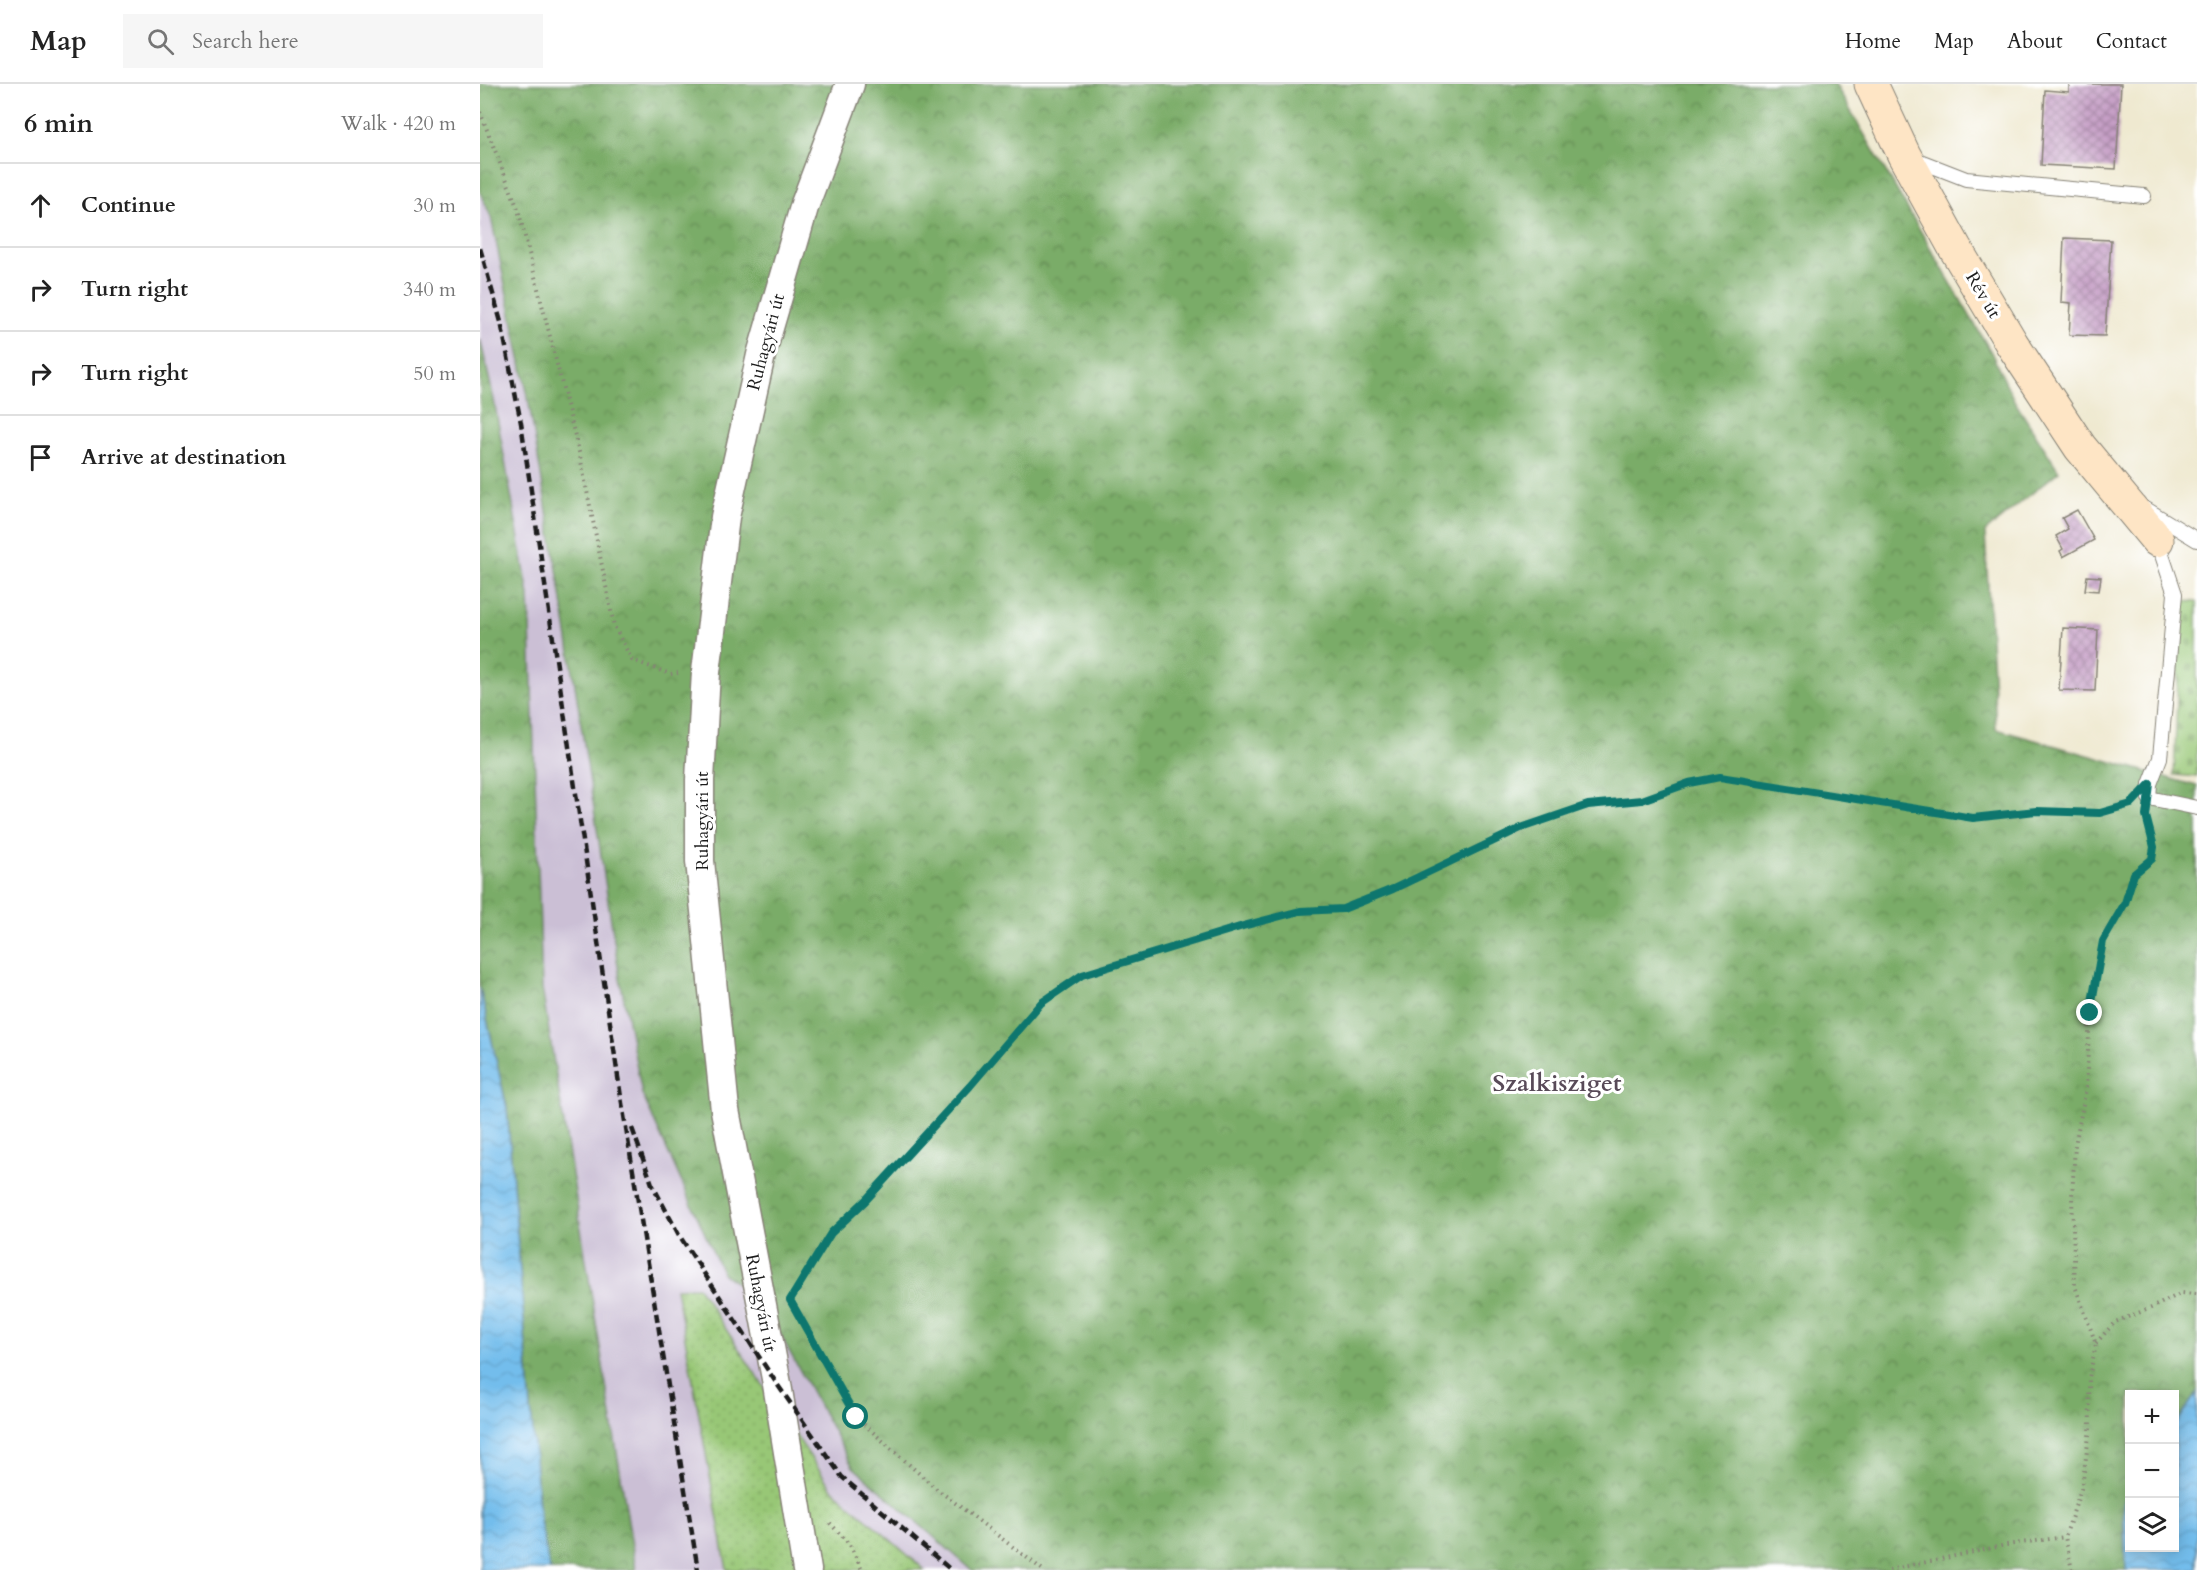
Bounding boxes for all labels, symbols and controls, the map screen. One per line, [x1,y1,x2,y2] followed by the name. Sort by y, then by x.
[123,14,543,68] search box
[30,22,87,60] text: Map
[144,25,177,58] icon: search
[192,26,299,56] text: Search here
[1845,27,1901,56] text: Home
[1934,27,1974,56] text: Map
[2007,27,2063,56] text: About
[2096,27,2167,56] text: Contact
[24,106,93,141] text: 6 min
[341,110,456,137] text: Walk · 420 m
[24,189,57,222] icon: ahead
[81,190,176,220] text: Continue
[413,192,456,219] text: 30 m
[1959,267,2007,323] street label: Rév út
[24,273,57,306] icon: right
[81,274,188,304] text: Turn right
[403,276,456,303] text: 340 m
[741,290,791,393] street label: Ruhagyári út
[24,357,57,390] icon: right
[81,358,188,388] text: Turn right
[413,360,456,387] text: 50 m
[24,441,57,474] icon: arrive
[81,442,286,472] text: Arrive at destination
[690,771,715,871] street label: Ruhagyári út
[2076,999,2102,1025] route end
[1493,1067,1622,1100] district label: Szalkisziget
[739,1252,783,1354] street label: Ruhagyári út
[2125,1390,2179,1552] map controls
[2125,1390,2179,1444] button: +
[842,1403,868,1429] route start
[2125,1444,2179,1498] button: −
[2125,1498,2179,1552] button: layers

